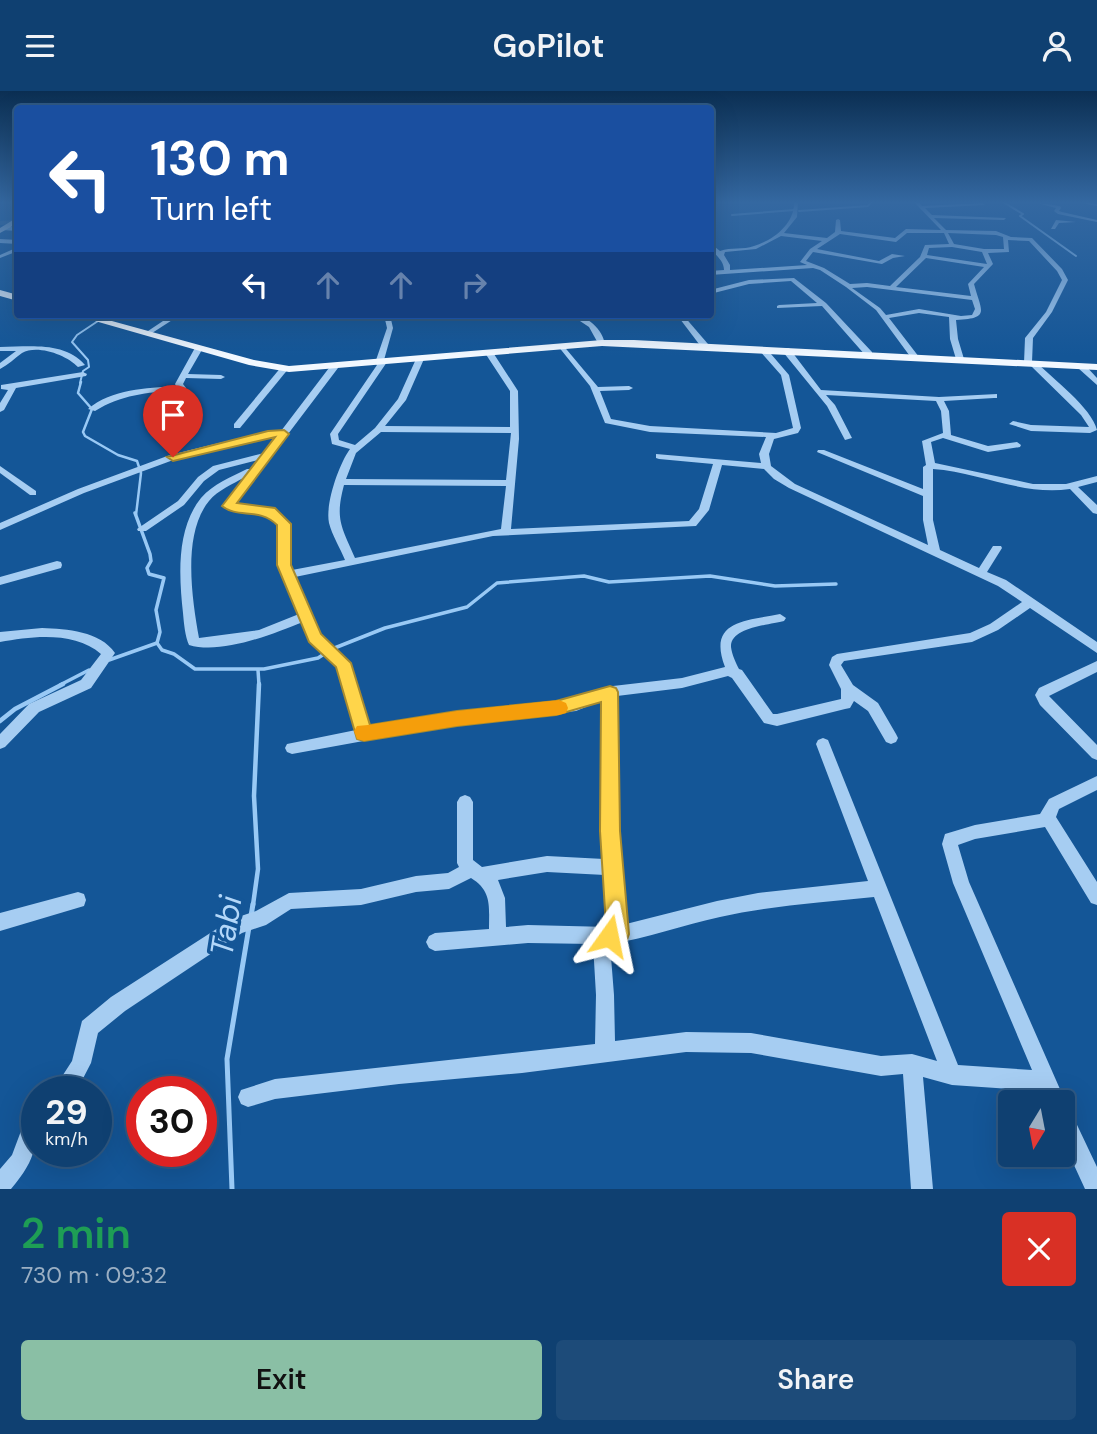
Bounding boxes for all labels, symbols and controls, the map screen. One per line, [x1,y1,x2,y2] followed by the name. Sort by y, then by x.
[492,25,605,67] text: GoPilot
[21,27,59,65] icon: menu
[1038,27,1076,65] icon: person
[150,126,290,190] text: 130 m
[35,133,126,224] icon: left
[150,188,272,230] text: Turn left
[236,266,274,304] icon: left
[309,266,347,304] icon: ahead
[382,266,420,304] icon: ahead
[455,266,493,304] icon: right
[143,385,203,457] pin
[154,396,192,434] icon: arrive
[200,891,252,959] water label: Tabi
[572,899,646,973] position arrow
[126,1076,217,1167] speed limit sign: 30
[45,1089,88,1135] text: 29
[998,1090,1074,1167] north arrow
[998,1090,1075,1167] map controls
[45,1127,88,1151] text: km/h
[21,1206,131,1261] text: 2 min
[1002,1212,1076,1286] button: close
[21,1260,167,1290] text: 730 m · 09:32
[21,1340,542,1420] button: Exit
[556,1340,1076,1420] button: Share

